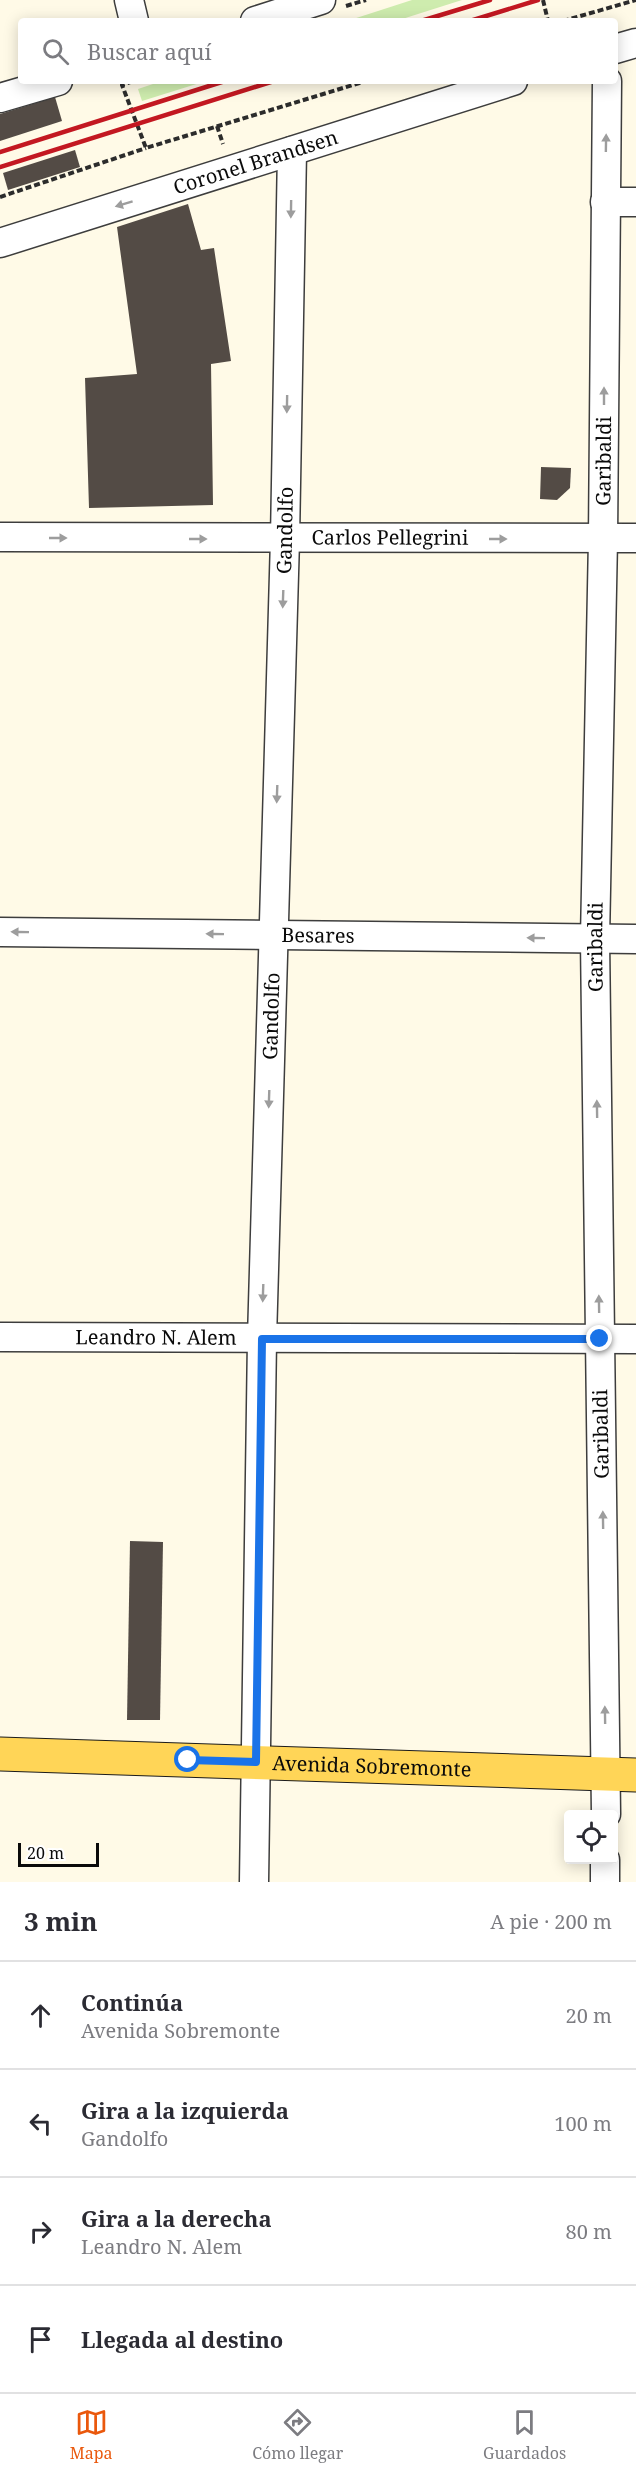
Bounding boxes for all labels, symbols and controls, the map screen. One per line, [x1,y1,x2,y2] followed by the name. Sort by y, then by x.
[18,18,618,84] search box
[39,35,72,68] icon: search
[87,36,211,66] text: Buscar aquí
[170,123,341,200] street label: Coronel Brandsen
[601,134,611,153] one-way arrow
[115,200,133,209] one-way arrow
[286,200,296,219] one-way arrow
[599,387,609,406] one-way arrow
[282,395,292,414] one-way arrow
[589,416,617,506] street label: Garibaldi
[270,486,299,574] street label: Gandolfo
[312,523,469,551] street label: Carlos Pellegrini
[49,533,68,543] one-way arrow
[188,534,207,544] one-way arrow
[488,534,507,544] one-way arrow
[278,590,288,609] one-way arrow
[273,785,282,804] one-way arrow
[581,901,609,992] street label: Garibaldi
[281,921,355,949] street label: Besares
[10,927,29,937] one-way arrow
[205,930,224,939] one-way arrow
[527,933,546,943] one-way arrow
[256,972,286,1060] street label: Gandolfo
[264,1089,273,1108] one-way arrow
[592,1100,602,1119] one-way arrow
[259,1284,268,1303] one-way arrow
[595,1295,604,1314] one-way arrow
[75,1323,237,1351] street label: Leandro N. Alem
[586,1325,612,1351] route end
[586,1388,615,1479] street label: Garibaldi
[598,1511,607,1530] one-way arrow
[601,1706,610,1725] one-way arrow
[174,1746,200,1772] route start
[272,1749,472,1783] street label: Avenida Sobremonte
[564,1810,618,1864] map controls
[564,1810,618,1864] button: locate
[18,1840,99,1868] scale bar
[27,1842,64,1864] text: 20 m
[24,1903,98,1939] text: 3 min
[490,1908,612,1935] text: A pie · 200 m
[81,1987,183,2017] text: Continúa
[24,1999,57,2032] icon: ahead
[566,2002,612,2029] text: 20 m
[81,2017,280,2044] text: Avenida Sobremonte
[81,2095,289,2125] text: Gira a la izquierda
[24,2107,57,2140] icon: left
[554,2110,612,2137] text: 100 m
[81,2125,168,2152] text: Gandolfo
[81,2203,272,2233] text: Gira a la derecha
[24,2215,57,2248] icon: right
[566,2218,612,2245] text: 80 m
[81,2233,242,2260] text: Leandro N. Alem
[24,2323,57,2356] icon: arrive
[81,2324,283,2354] text: Llegada al destino
[70,2406,113,2464] tab: Mapa
[252,2406,343,2464] tab: Cómo llegar
[483,2406,566,2464] tab: Guardados

